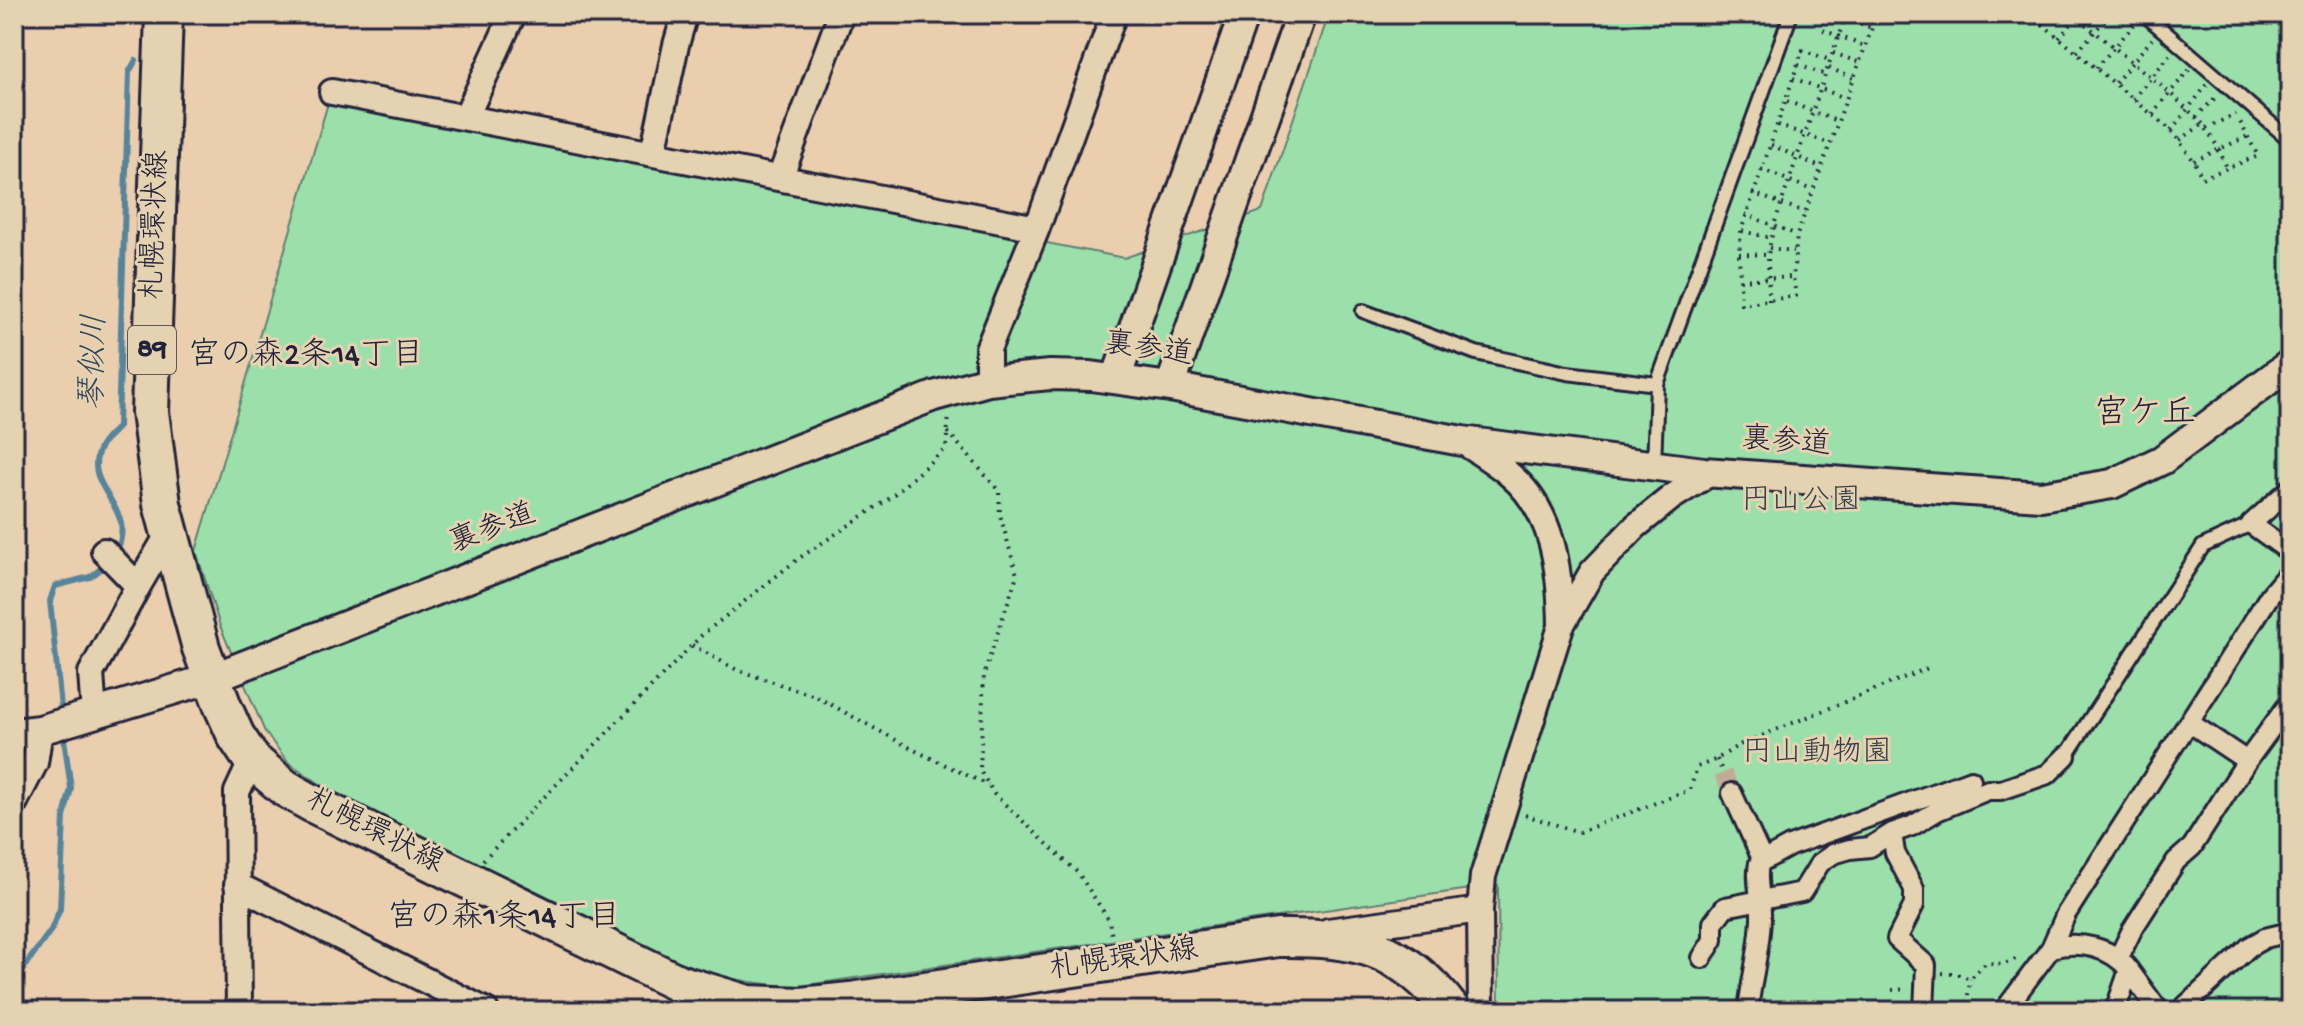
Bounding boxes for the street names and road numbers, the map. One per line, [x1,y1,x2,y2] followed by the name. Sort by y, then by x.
[135,149,177,301] street label: 札幌環状線
[1101,325,1195,375] street label: 裏参道
[128,326,176,374] road number: 89
[1740,421,1832,465] street label: 裏参道
[444,496,541,562] street label: 裏参道
[299,782,450,883] street label: 札幌環状線
[1047,931,1201,989] street label: 札幌環状線

